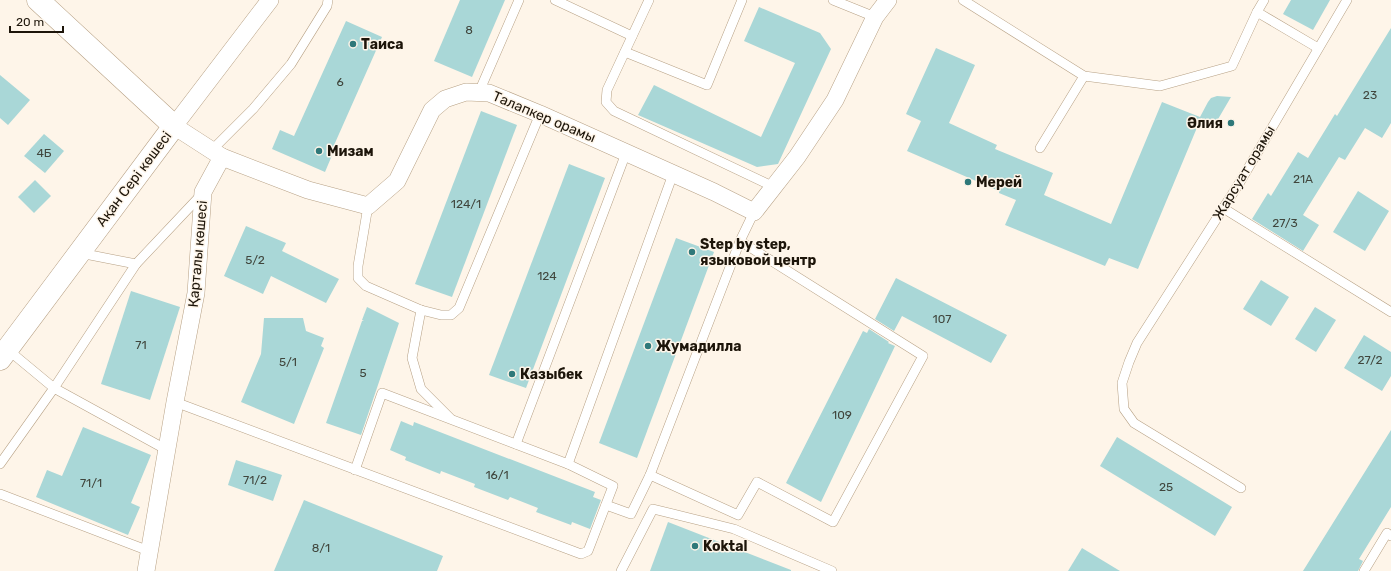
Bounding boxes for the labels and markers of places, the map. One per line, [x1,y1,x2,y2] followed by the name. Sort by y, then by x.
[361,36,404,53] place label: Таиса
[348,39,358,49] marker: Таиса
[1187,115,1223,132] place label: Әлия
[1226,118,1236,128] marker: Әлия
[327,143,374,160] place label: Мизам
[314,146,324,156] marker: Мизам
[976,174,1022,191] place label: Мерей
[963,177,973,187] marker: Мерей
[700,236,817,269] place label: Step by step, языковой центр
[687,247,697,257] marker: Step by step, языковой центр
[656,338,742,355] place label: Жумадилла
[643,341,653,351] marker: Жумадилла
[520,366,583,383] place label: Казыбек
[507,369,517,379] marker: Казыбек
[703,538,747,555] place label: Koktal
[690,541,700,551] marker: Koktal

